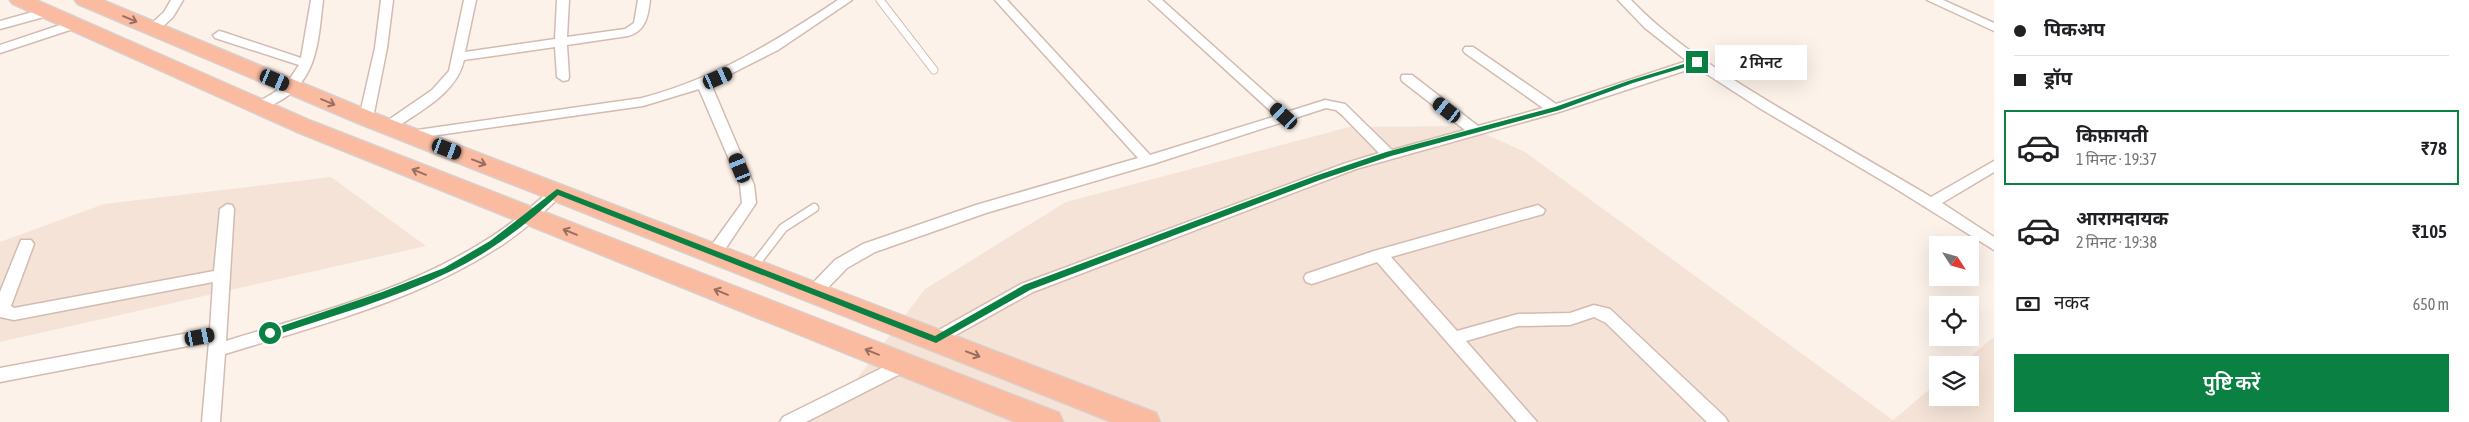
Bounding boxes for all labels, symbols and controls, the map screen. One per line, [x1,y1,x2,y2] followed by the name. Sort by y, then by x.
[122,14,137,24] one-way arrow
[2044,18,2105,40] text: पिकअप
[1714,44,1807,80] callout: 2 मिनट
[1686,51,1708,73] route end
[1740,53,1782,71] text: 2 मिनट
[701,65,734,91] car
[258,67,291,93] car
[2044,67,2072,89] text: ड्रॉप
[1430,95,1463,125] car
[320,98,335,107] one-way arrow
[1267,100,1300,132] car
[2076,124,2148,146] text: किफ़ायती
[2016,125,2061,170] icon: car
[430,137,463,161] car
[2421,137,2447,159] text: ₹78
[2076,150,2157,168] text: 1 मिनट · 19:37
[727,151,752,185] car
[471,157,486,167] one-way arrow
[412,167,427,176] one-way arrow
[2076,207,2168,229] text: आरामदायक
[2016,208,2061,253] icon: car
[2412,220,2447,242] text: ₹105
[563,227,578,236] one-way arrow
[2076,233,2157,251] text: 2 मिनट · 19:38
[1929,236,1979,286] north arrow
[1929,236,1979,406] map controls
[714,287,729,296] one-way arrow
[2014,290,2042,318] icon: cash
[2054,291,2089,313] text: नकद
[2413,295,2449,313] text: 650 m
[1929,296,1979,346] button: locate
[259,322,281,344] route start
[183,327,216,347] car
[865,347,880,356] one-way arrow
[965,350,980,359] one-way arrow
[2014,354,2449,412] button: पुष्टि करें
[1929,356,1979,406] button: layers

